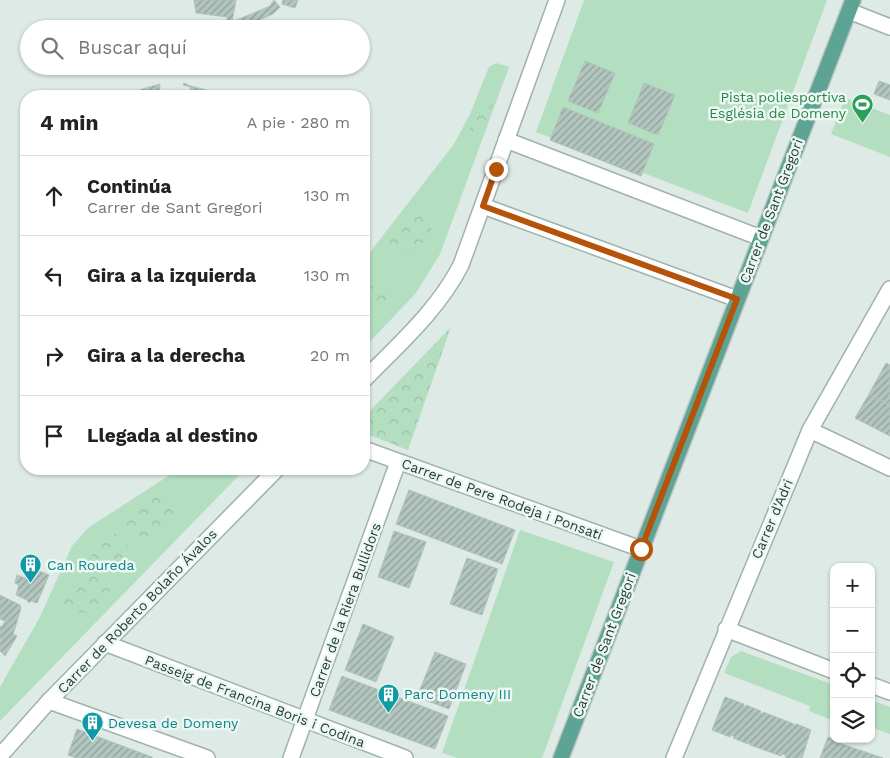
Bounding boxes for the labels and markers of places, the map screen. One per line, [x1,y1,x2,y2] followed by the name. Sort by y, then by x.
[709,89,847,121] place label: Pista poliesportiva Església de Domeny
[850,93,874,124] sports icon: Pista poliesportiva Església de Domeny
[19,553,43,584] building icon: Can Roureda
[47,557,134,573] place label: Can Roureda
[376,682,400,713] building icon: Parc Domeny III
[404,686,511,702] place label: Parc Domeny III
[80,711,104,742] building icon: Devesa de Domeny
[108,715,239,731] place label: Devesa de Domeny

